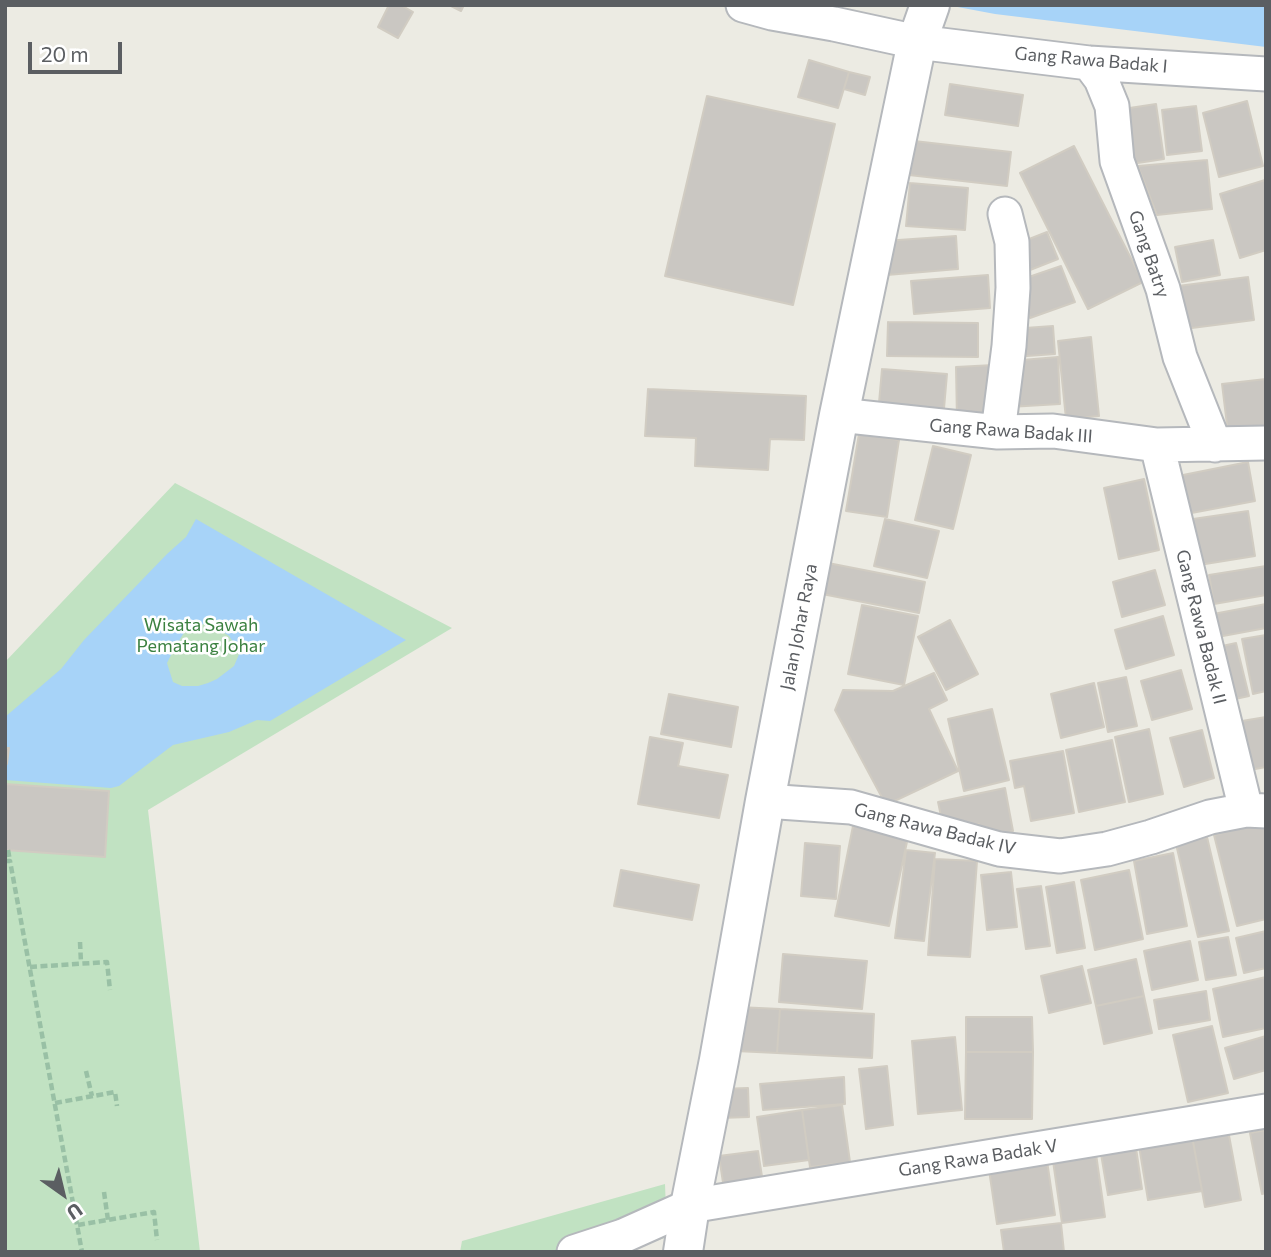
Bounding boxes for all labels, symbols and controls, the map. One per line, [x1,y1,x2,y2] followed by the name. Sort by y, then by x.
[32,28,126,72] scale bar
[41,41,89,66] text: 20 m
[1014,43,1168,77] street label: Gang Rawa Badak I
[1124,207,1174,301] street label: Gang Batry
[929,415,1093,447] street label: Gang Rawa Badak III
[1171,547,1231,707] street label: Gang Rawa Badak II
[776,562,822,692] street label: Jalan Johar Raya
[137,614,265,656] park label: Wisata Sawah Pematang Johar
[852,798,1018,860] street label: Gang Rawa Badak IV
[897,1135,1059,1181] street label: Gang Rawa Badak V
[28,1159,98,1229] north arrow
[63,1198,87,1225] text: U

